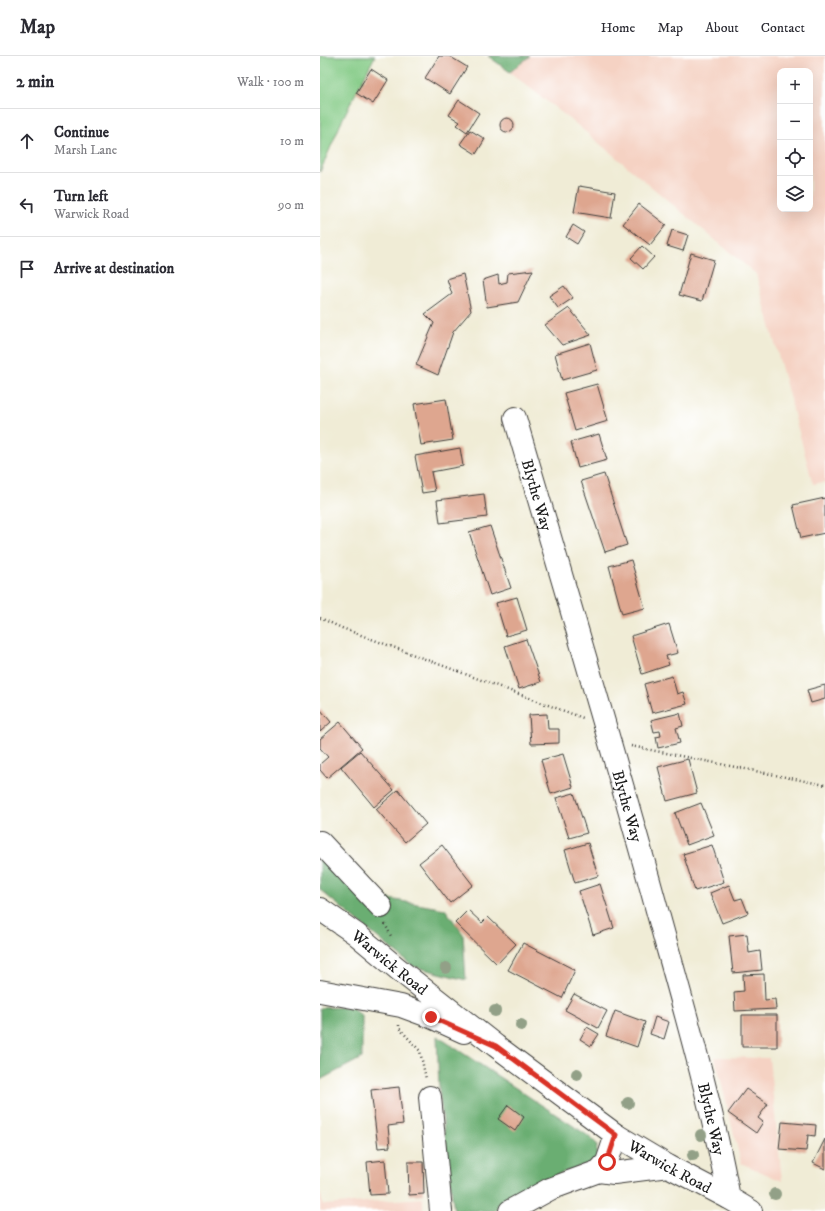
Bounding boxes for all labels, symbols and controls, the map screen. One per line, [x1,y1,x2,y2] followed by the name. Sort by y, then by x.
[20,16,55,39] text: Map
[601,19,635,37] text: Home
[657,19,683,37] text: Map
[705,19,739,37] text: About
[761,19,805,37] text: Contact
[777,68,813,212] map controls
[777,68,813,104] button: +
[16,71,54,93] text: 2 min
[237,74,304,90] text: Walk · 100 m
[777,104,813,140] button: −
[54,123,109,142] text: Continue
[16,130,38,152] icon: ahead
[280,133,304,149] text: 10 m
[777,140,813,176] button: locate
[54,142,117,158] text: Marsh Lane
[777,176,813,212] button: layers
[54,187,108,206] text: Turn left
[16,194,38,216] icon: left
[278,197,304,213] text: 90 m
[54,206,129,222] text: Warwick Road
[16,258,38,280] icon: arrive
[54,259,174,278] text: Arrive at destination
[517,457,557,534] street label: Blythe Way
[607,768,647,845] street label: Blythe Way
[347,925,432,1000] street label: Warwick Road
[422,1008,440,1026] route end
[693,1081,729,1157] street label: Blythe Way
[623,1135,715,1198] street label: Warwick Road
[598,1153,616,1171] route start

